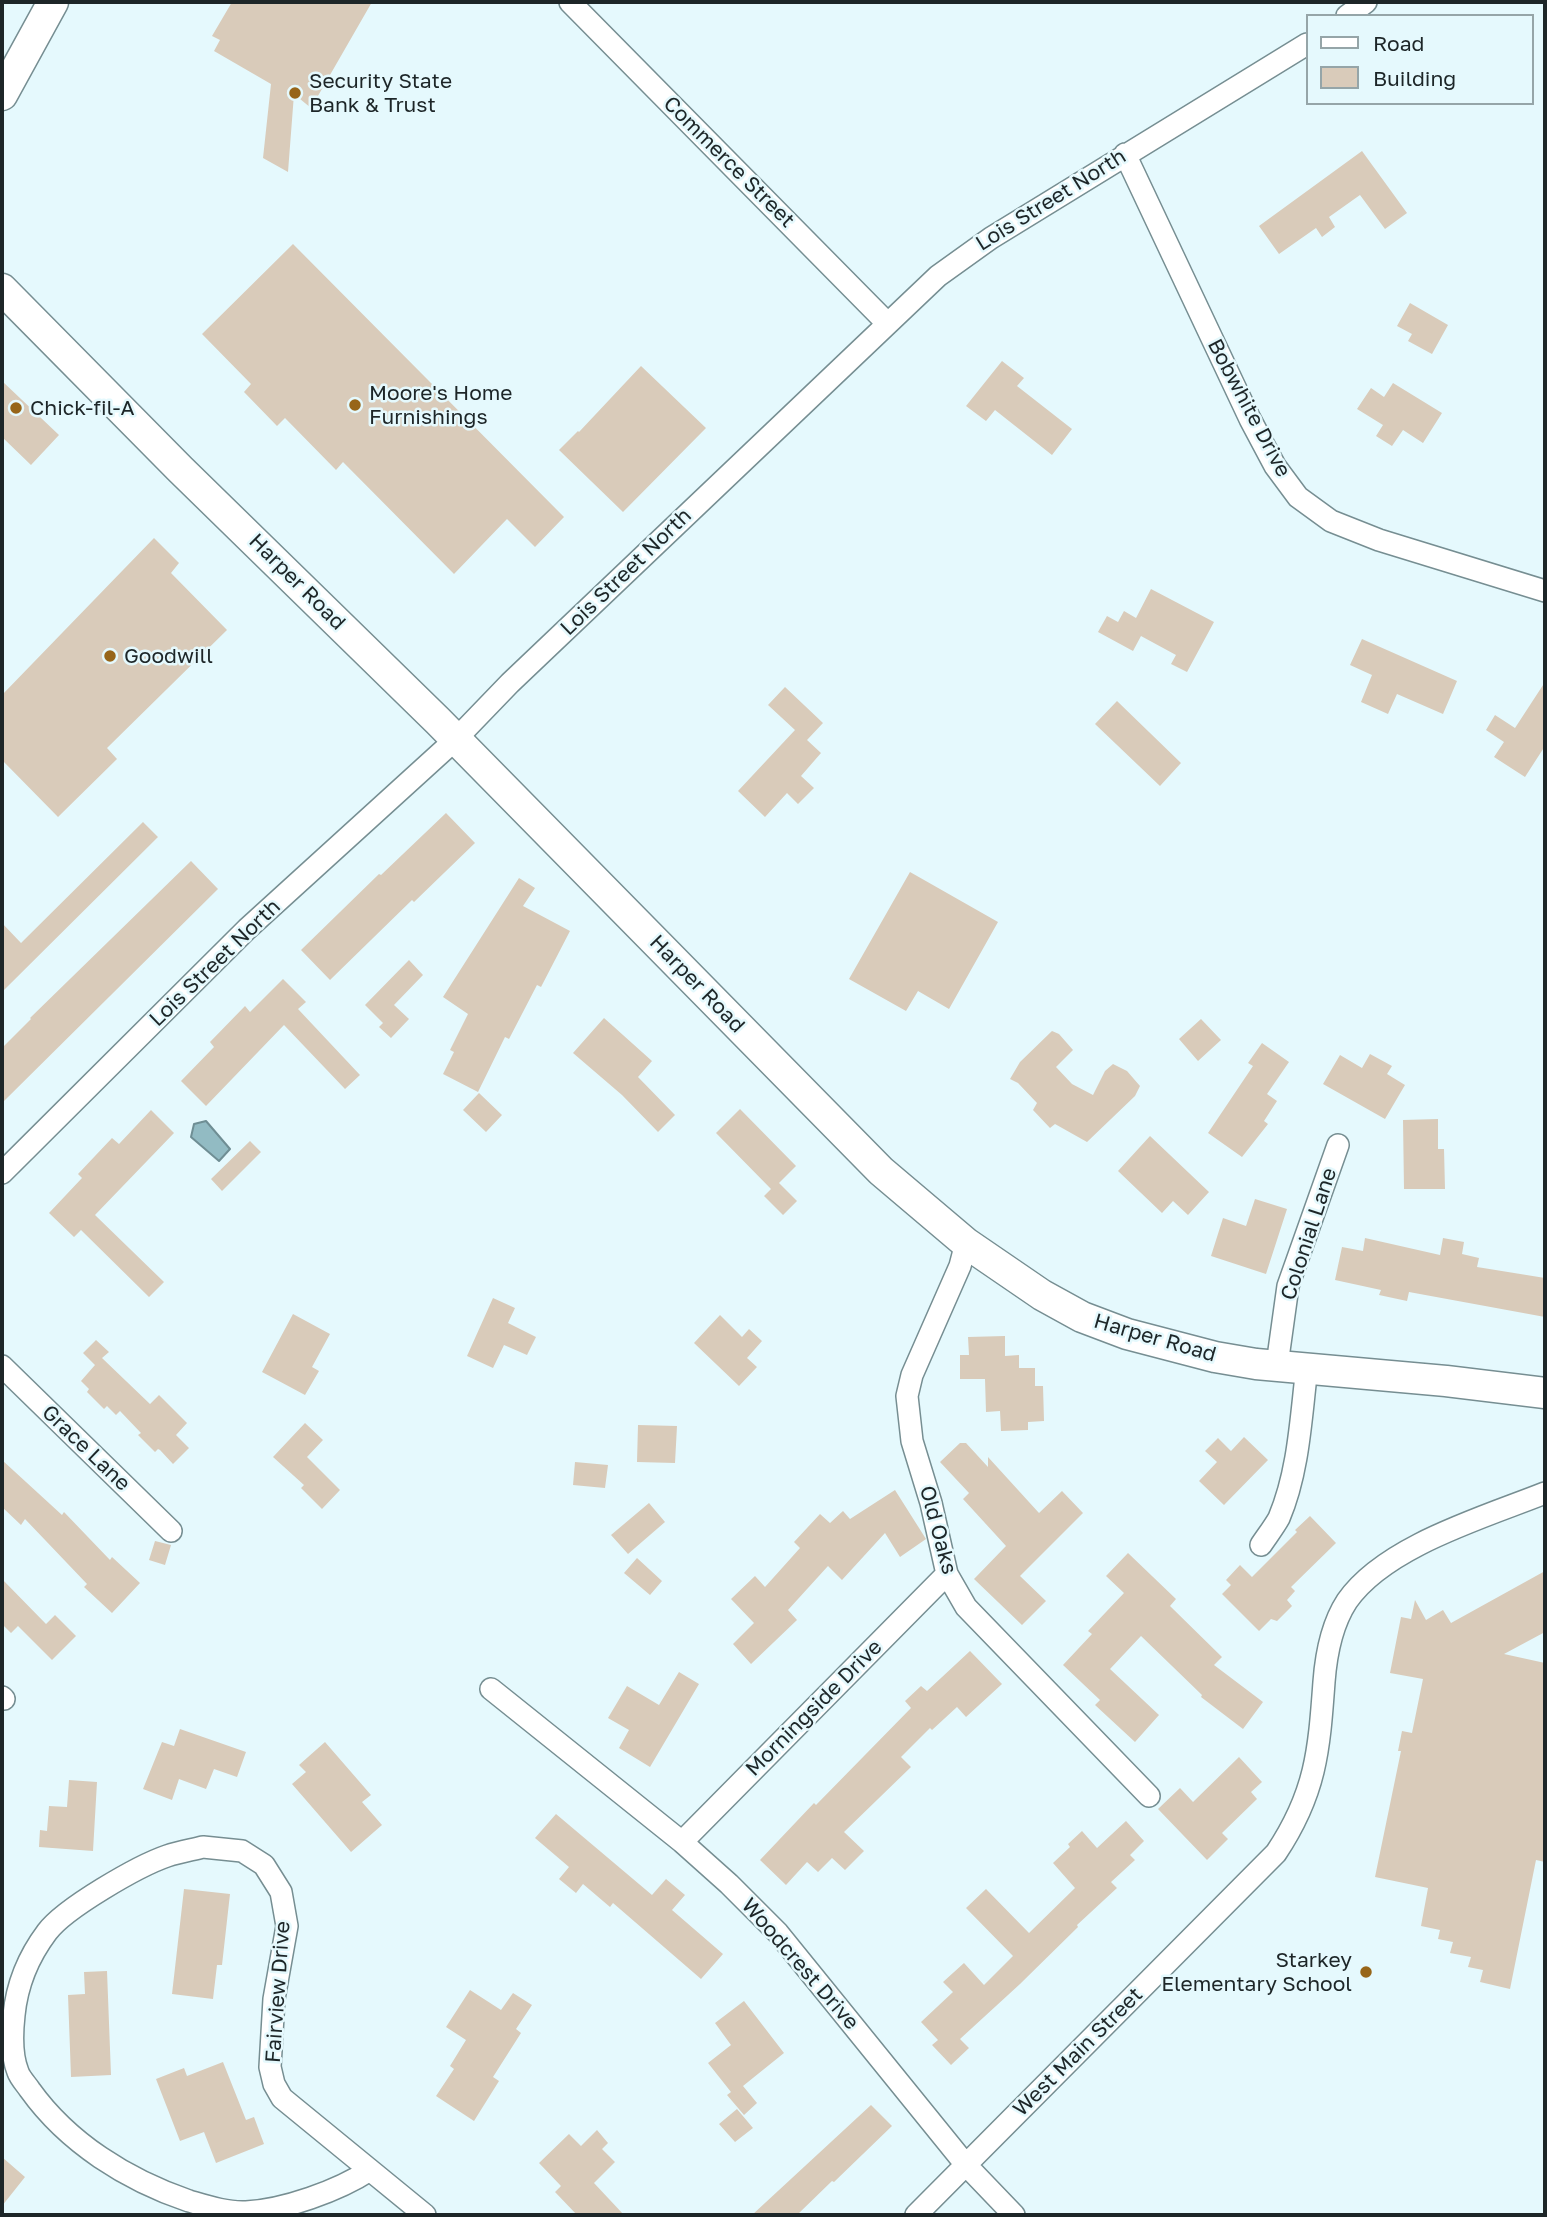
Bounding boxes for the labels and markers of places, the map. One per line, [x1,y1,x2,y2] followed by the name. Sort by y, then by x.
[309,68,452,118] place label: Security State Bank & Trust
[287,85,303,101] marker: Security State Bank & Trust
[369,380,513,430] place label: Moore's Home Furnishings
[30,395,134,421] place label: Chick-fil-A
[347,397,363,413] marker: Moore's Home Furnishings
[8,400,24,416] marker: Chick-fil-A
[124,643,213,669] place label: Goodwill
[102,648,118,664] marker: Goodwill
[1161,1947,1352,1997] place label: Starkey Elementary School
[1358,1964,1374,1980] marker: Starkey Elementary School

